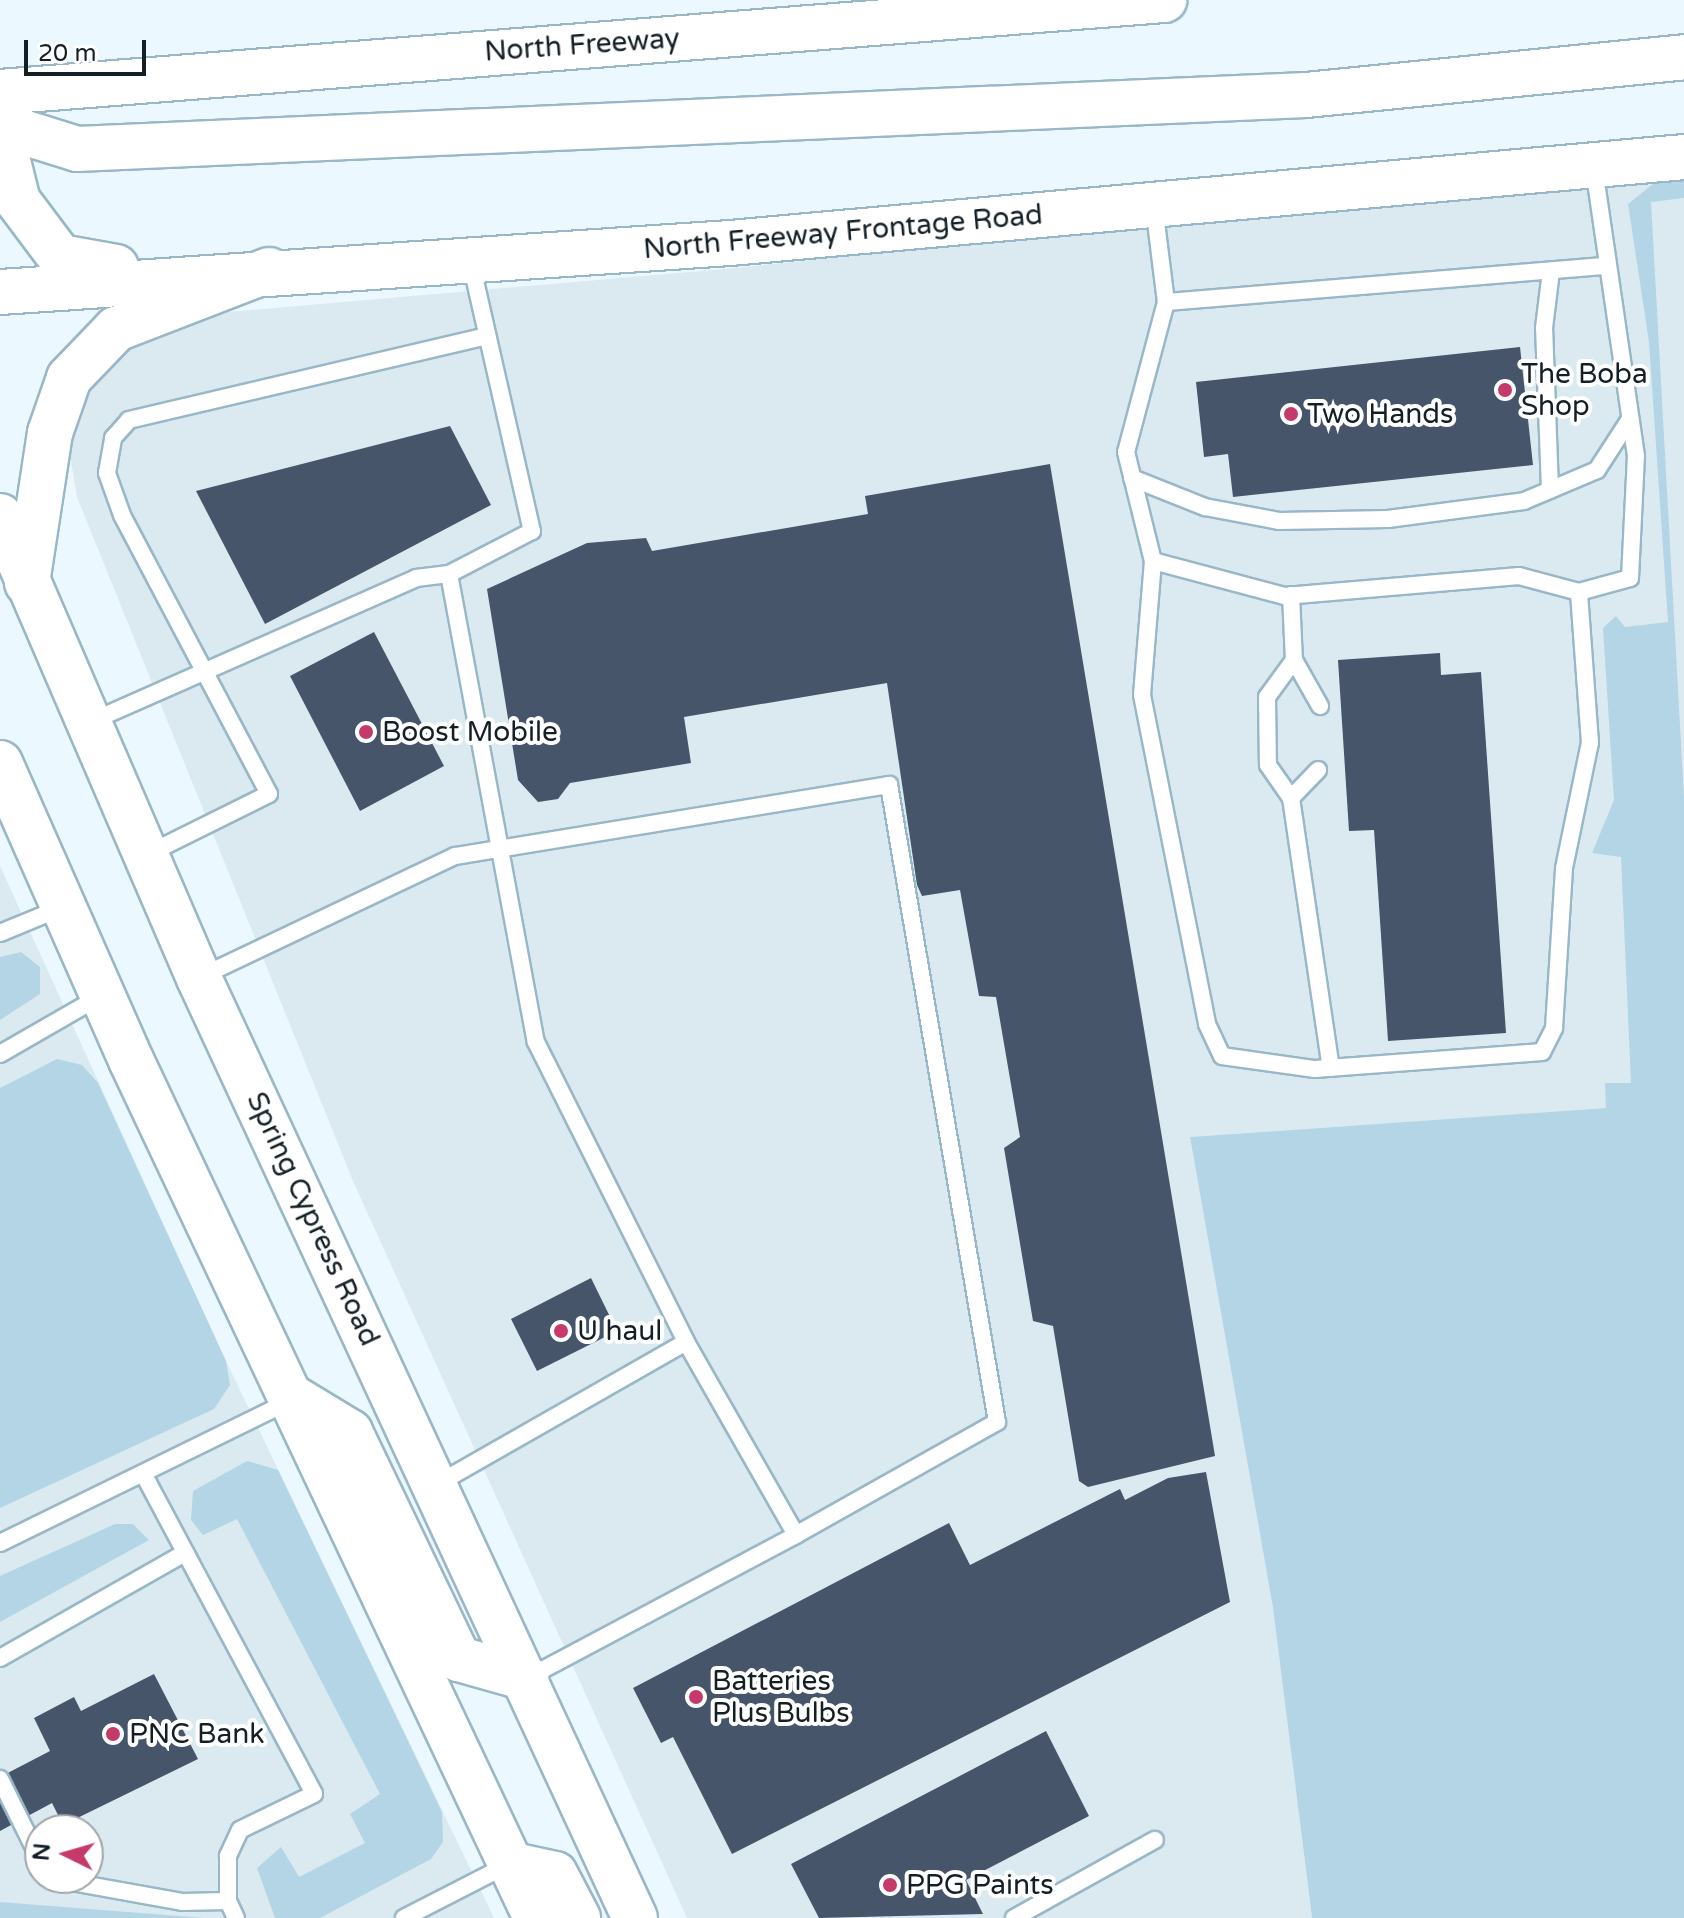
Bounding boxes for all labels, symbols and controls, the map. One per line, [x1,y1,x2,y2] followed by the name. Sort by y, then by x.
[483,21,681,69] street label: North Freeway
[28,24,150,74] scale bar
[38,39,96,68] text: 20 m
[642,198,1044,266] street label: North Freeway Frontage Road
[1521,357,1648,423] place label: The Boba Shop
[1496,381,1514,399] marker: The Boba Shop
[1307,397,1453,431] place label: Two Hands
[1282,405,1300,423] marker: Two Hands
[382,715,558,749] place label: Boost Mobile
[357,723,375,741] marker: Boost Mobile
[239,1087,387,1351] street label: Spring Cypress Road
[577,1314,662,1348] place label: U haul
[552,1322,570,1340] marker: U haul
[712,1664,850,1730] place label: Batteries Plus Bulbs
[687,1688,705,1706] marker: Batteries Plus Bulbs
[129,1717,264,1751] place label: PNC Bank
[104,1725,122,1743] marker: PNC Bank
[24,1814,104,1894] north arrow
[28,1842,56,1862] text: N
[906,1868,1054,1902] place label: PPG Paints
[881,1876,899,1894] marker: PPG Paints

